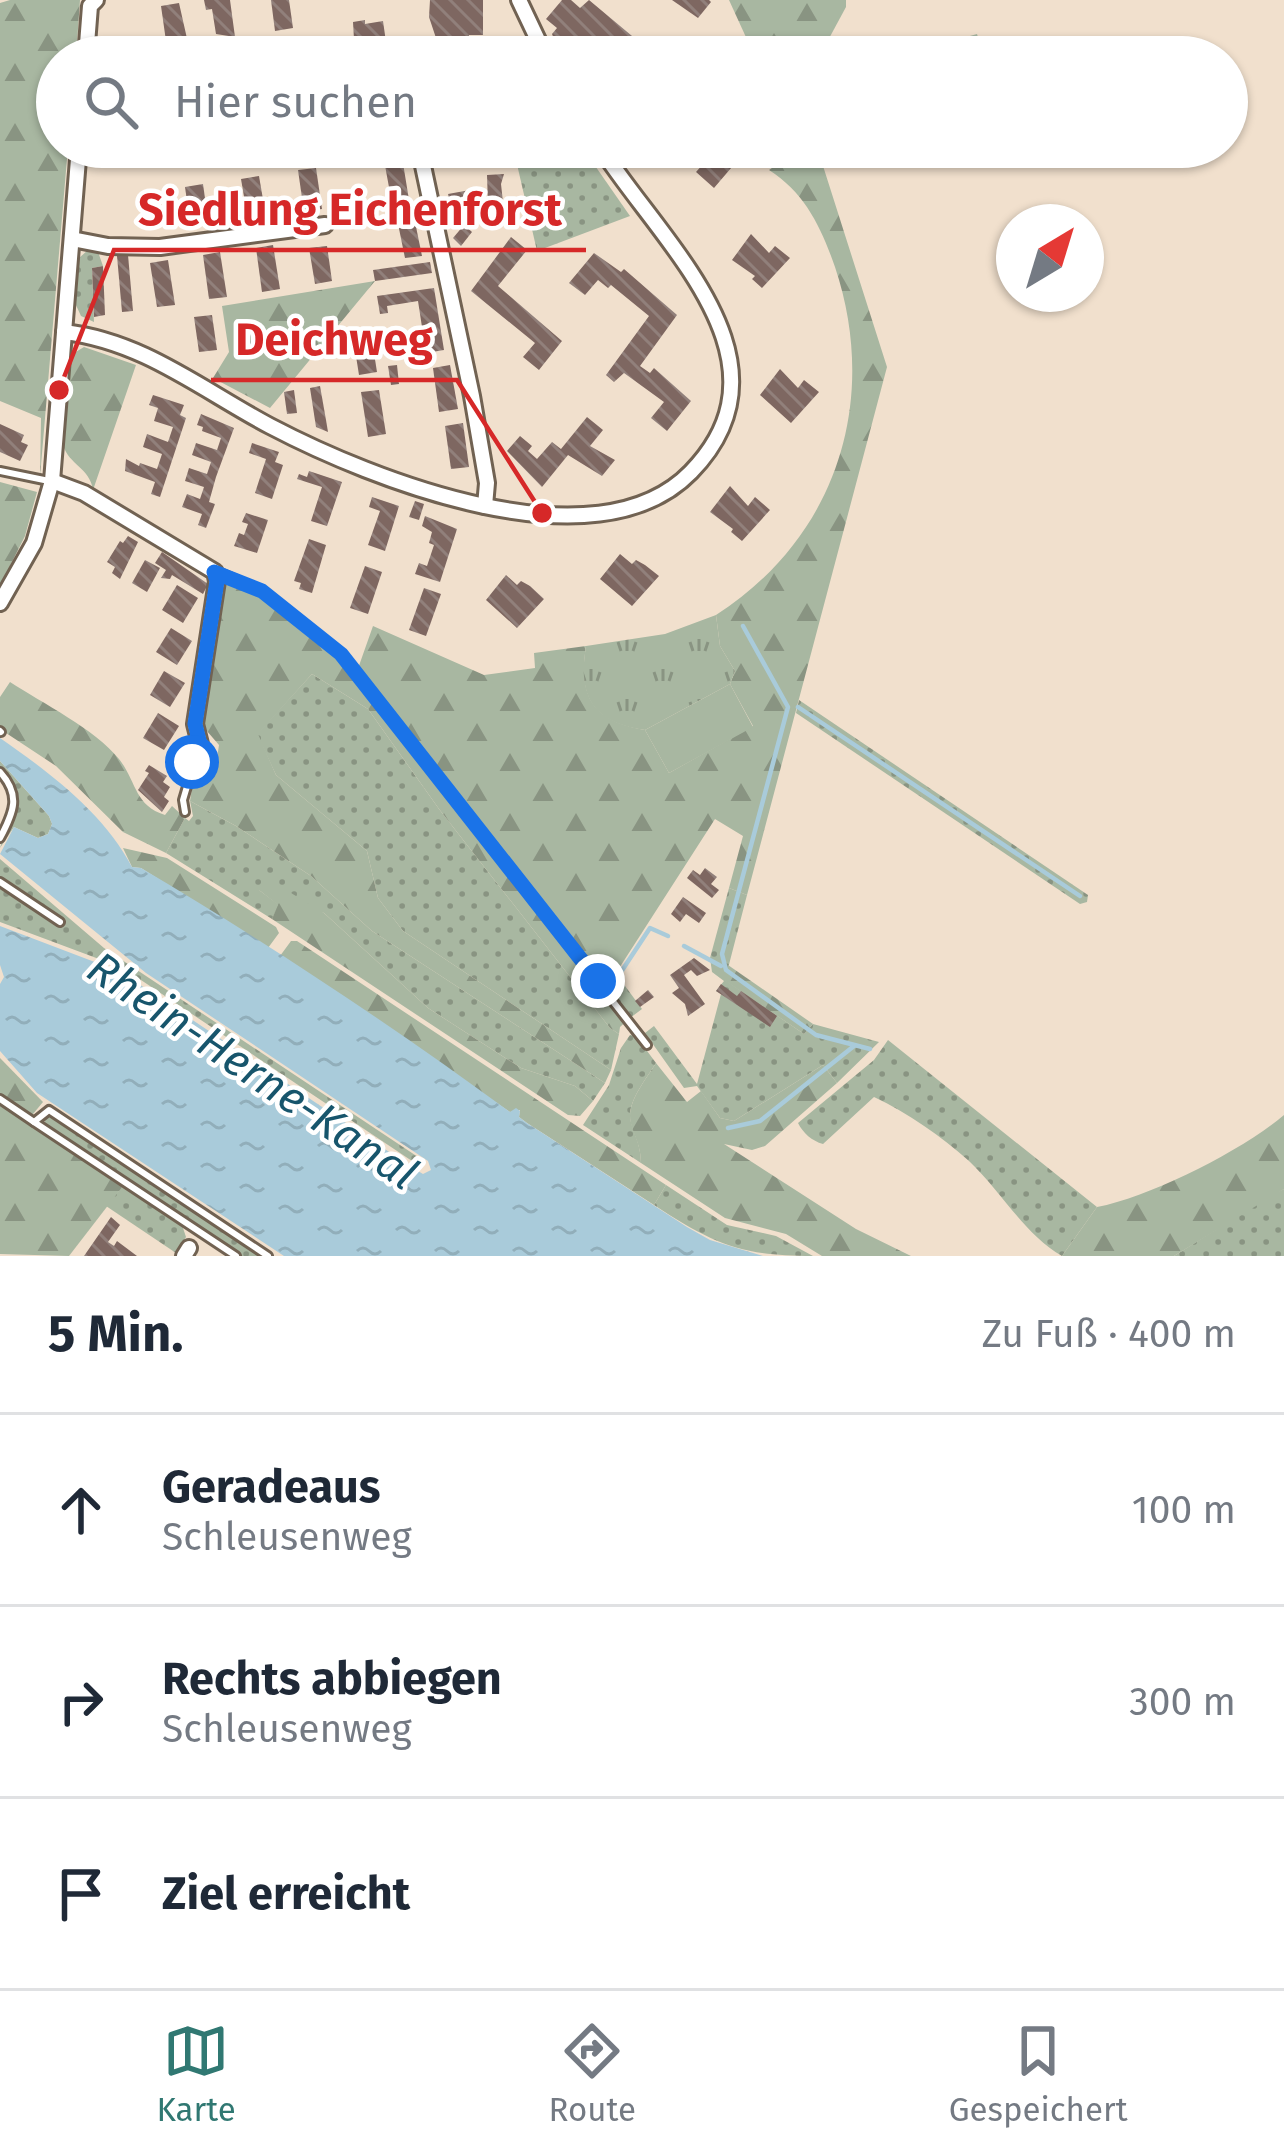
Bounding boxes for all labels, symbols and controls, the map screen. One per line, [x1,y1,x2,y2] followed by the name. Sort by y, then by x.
[36,36,1248,168] search box
[78,69,144,135] icon: search
[174,75,417,129] text: Hier suchen
[114,169,586,250] callout: Siedlung Eichenforst
[138,183,563,237] text: Siedlung Eichenforst
[996,204,1104,312] north arrow
[211,299,457,380] callout: Deichweg
[235,313,433,367] text: Deichweg
[165,735,219,789] route start
[77,940,428,1201] water label: Rhein-Herne-Kanal
[571,954,625,1008] route end
[48,1303,184,1365] text: 5 Min.
[982,1311,1236,1357] text: Zu Fuß · 400 m
[162,1460,381,1514] text: Geradeaus
[48,1477,114,1543] icon: ahead
[1132,1487,1236,1533] text: 100 m
[162,1514,412,1560] text: Schleusenweg
[162,1652,502,1706] text: Rechts abbiegen
[48,1669,114,1735] icon: right
[1129,1679,1236,1725] text: 300 m
[162,1706,412,1752] text: Schleusenweg
[48,1861,114,1927] icon: arrive
[162,1867,410,1921] text: Ziel erreicht
[156,2018,236,2130] tab: Karte
[549,2018,636,2130] tab: Route
[949,2018,1128,2130] tab: Gespeichert

